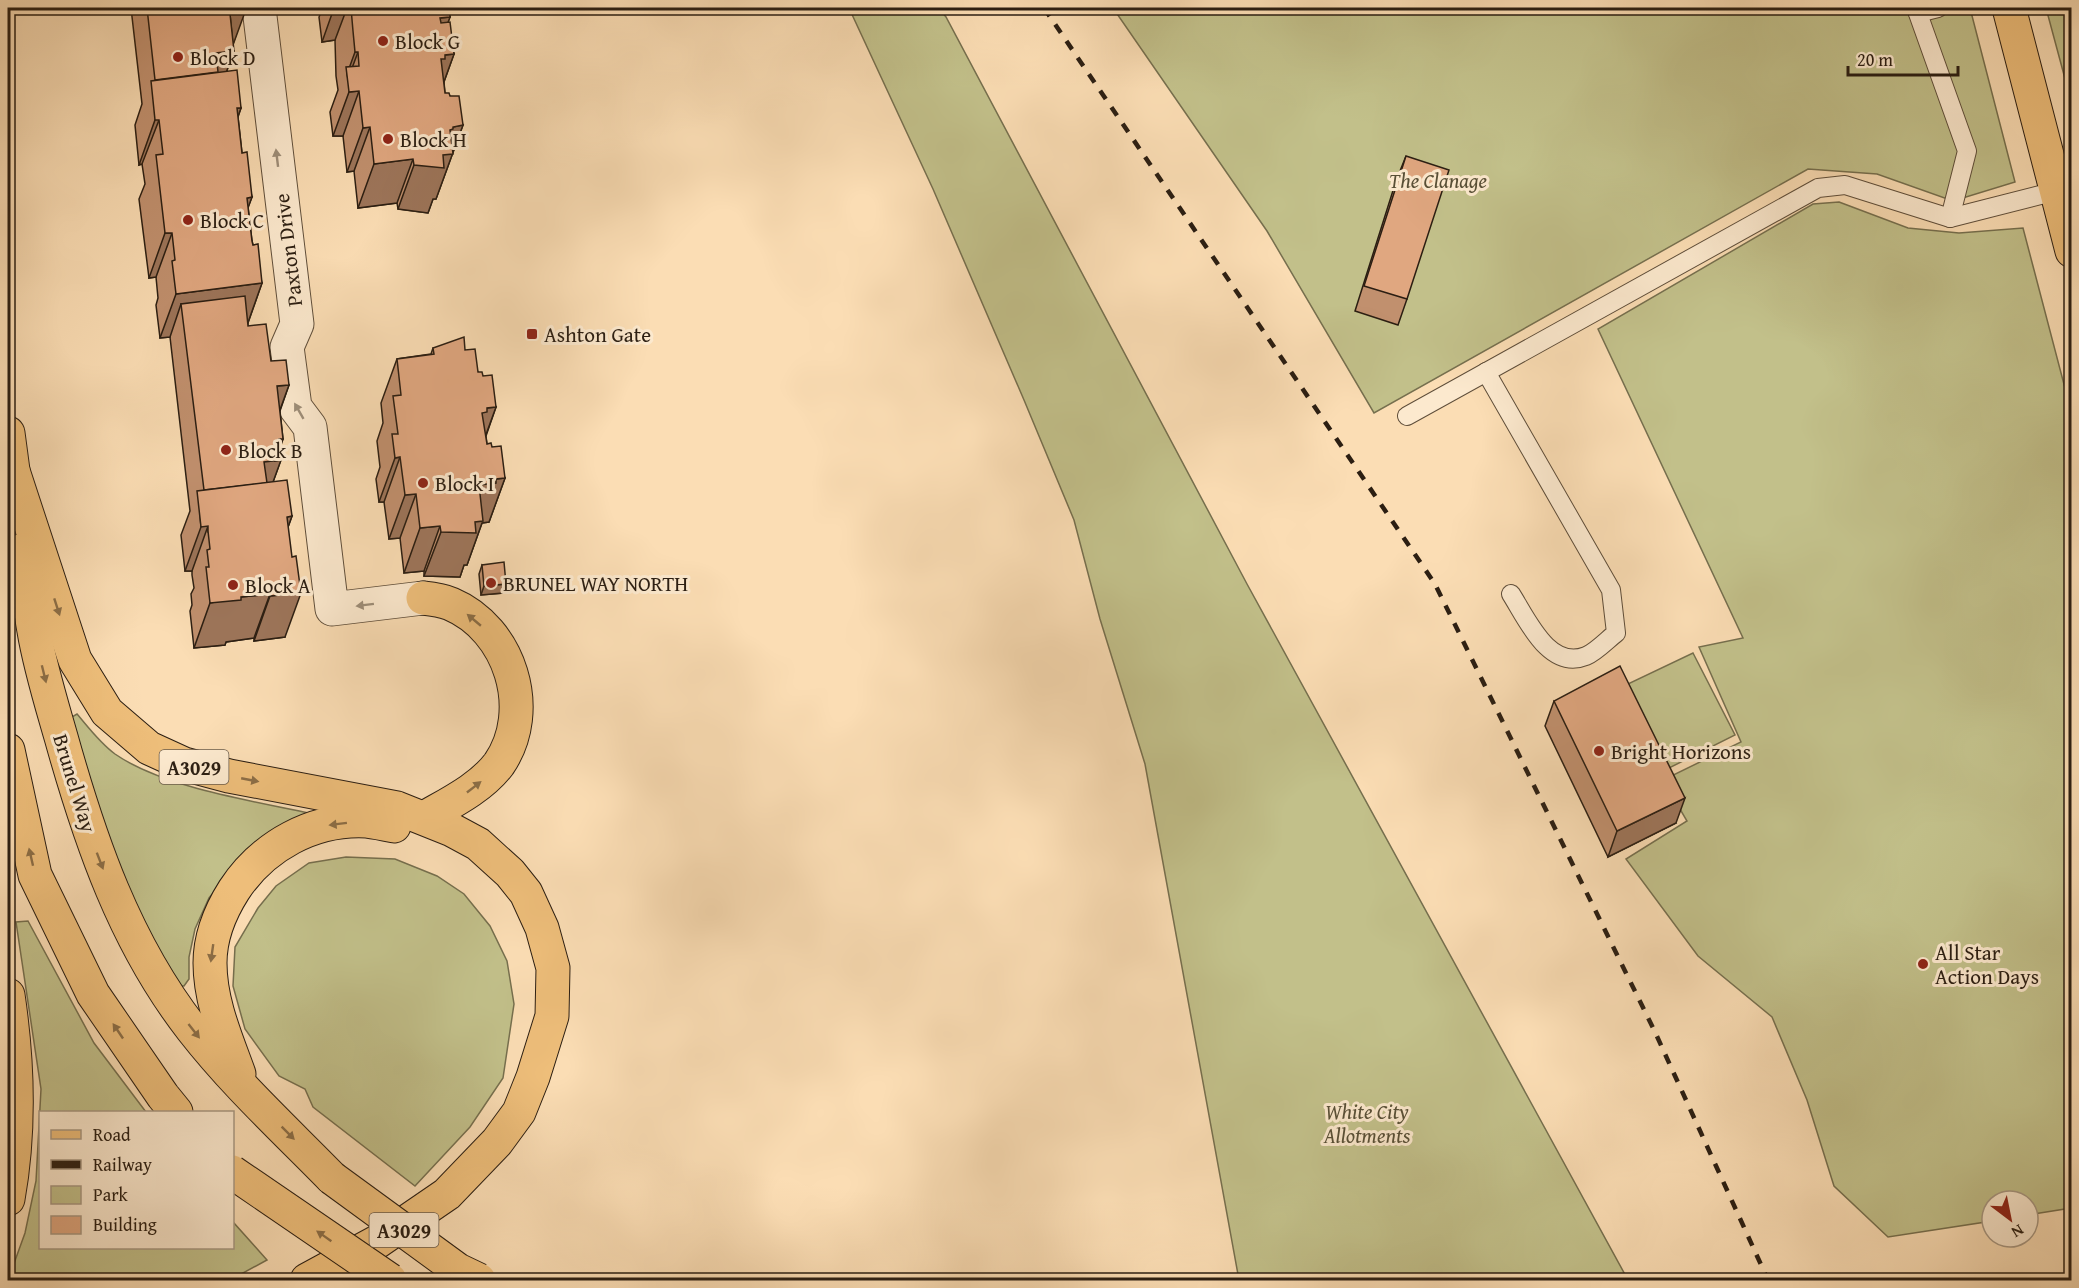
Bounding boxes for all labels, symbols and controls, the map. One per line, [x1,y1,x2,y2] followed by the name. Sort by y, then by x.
[395,26,460,57] place label: Block G
[376,34,390,48] marker: Block G
[1848,39,1958,77] scale bar
[190,42,256,73] place label: Block D
[1857,46,1893,73] text: 20 m
[171,50,185,64] marker: Block D
[400,124,467,155] place label: Block H
[381,132,395,146] marker: Block H
[272,148,282,167] one-way arrow
[1389,165,1487,196] park label: The Clanage
[266,192,310,308] street label: Paxton Drive
[200,205,264,236] place label: Block C
[181,213,195,227] marker: Block C
[544,319,651,350] place label: Ashton Gate
[525,327,539,341] marker: Ashton Gate
[294,402,304,419] one-way arrow
[238,435,303,466] place label: Block B
[219,443,233,457] marker: Block B
[435,468,494,499] place label: Block I
[416,476,430,490] marker: Block I
[503,568,688,599] place label: BRUNEL WAY NORTH
[245,570,311,601] place label: Block A
[484,576,498,590] marker: BRUNEL WAY NORTH
[226,578,240,592] marker: Block A
[53,598,63,616] one-way arrow
[356,600,375,610] one-way arrow
[467,614,482,627] one-way arrow
[40,665,50,683] one-way arrow
[45,730,105,837] street label: Brunel Way
[1611,736,1751,767] place label: Bright Horizons
[1592,744,1606,758] marker: Bright Horizons
[160,750,228,784] road number: A3029
[240,776,259,785] one-way arrow
[466,780,482,793] one-way arrow
[328,819,347,829] one-way arrow
[26,848,36,866] one-way arrow
[95,852,105,870] one-way arrow
[1935,937,2039,992] place label: All Star Action Days
[207,943,216,962] one-way arrow
[1916,957,1930,971] marker: All Star Action Days
[112,1023,124,1039] one-way arrow
[187,1023,199,1038] one-way arrow
[1323,1096,1411,1151] park label: White City Allotments
[39,1111,234,1249] legend
[93,1121,131,1148] text: Road
[280,1126,294,1140] one-way arrow
[93,1151,152,1178] text: Railway
[93,1181,129,1208] text: Park
[1980,1189,2040,1249] north arrow
[93,1211,157,1238] text: Building
[370,1213,438,1247] road number: A3029
[2007,1219,2029,1245] text: N
[317,1230,333,1242] one-way arrow

